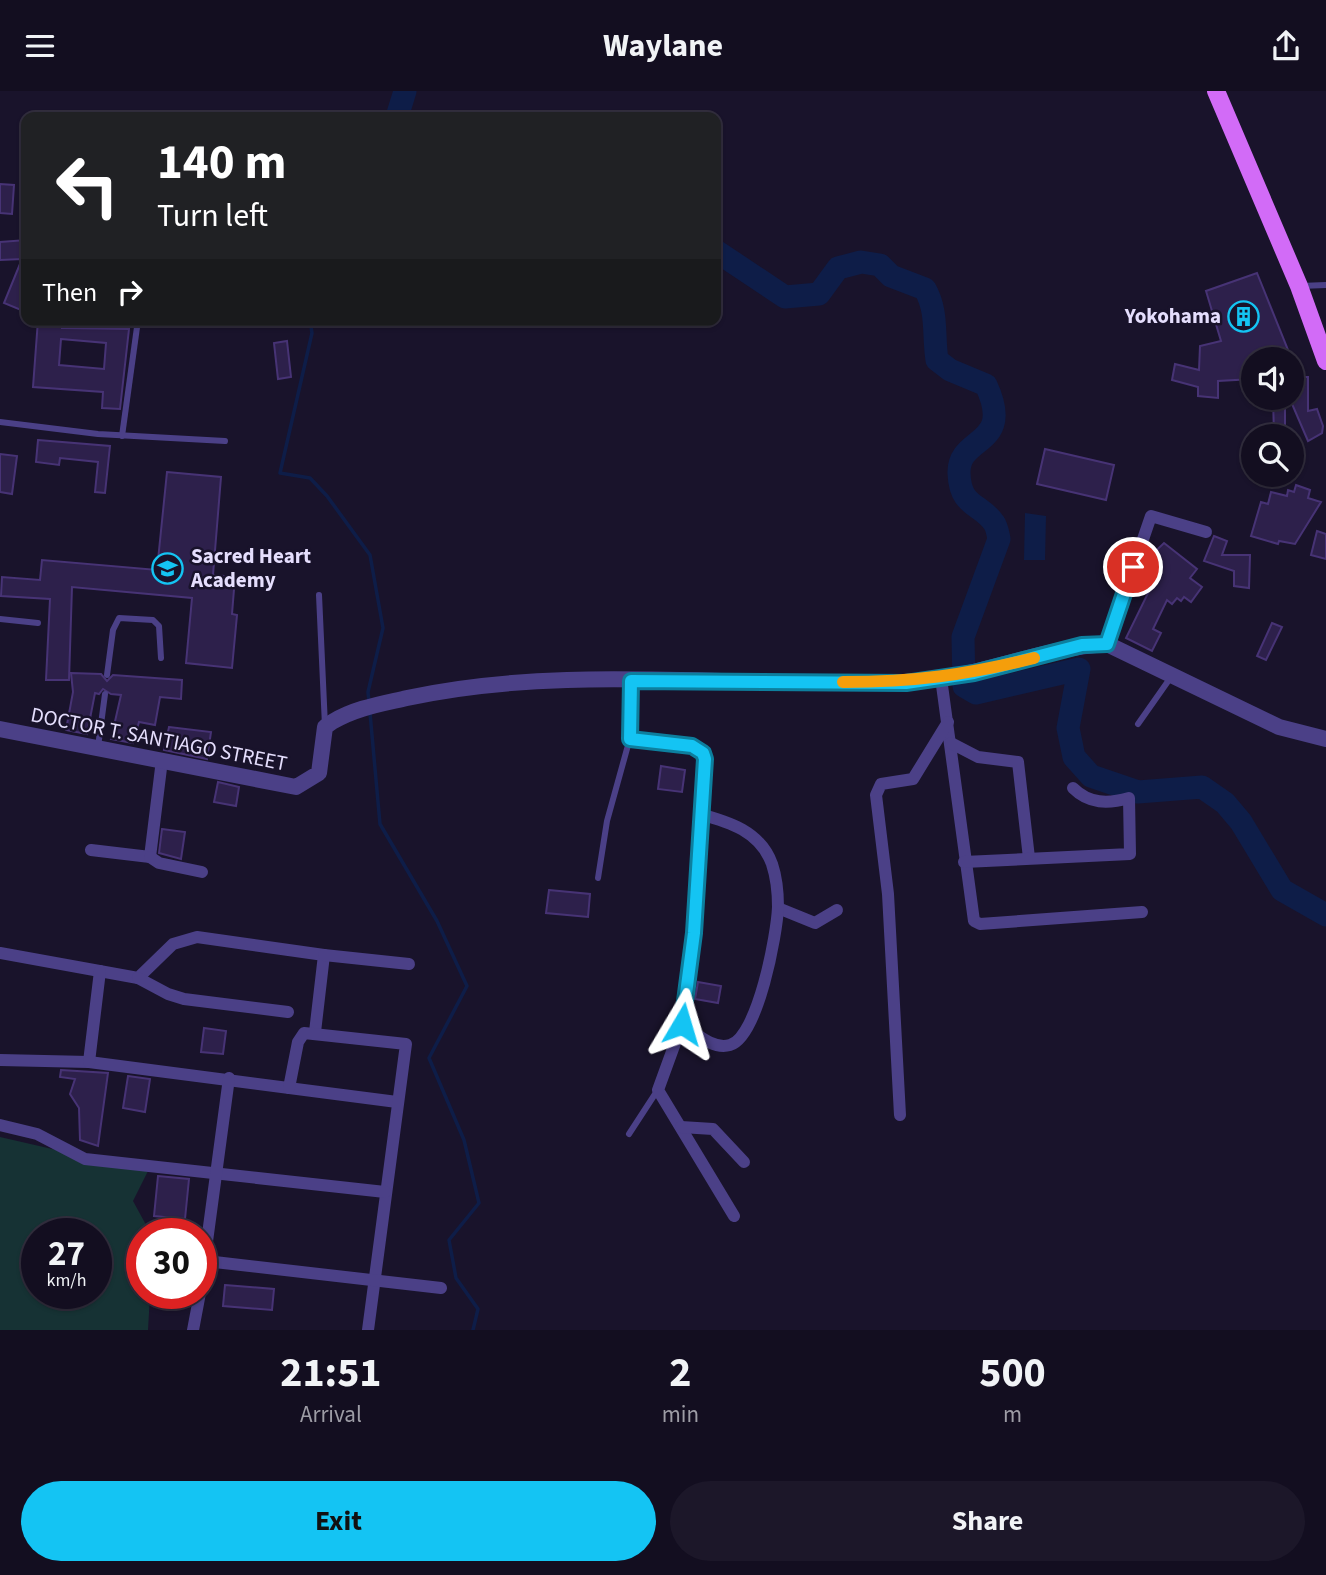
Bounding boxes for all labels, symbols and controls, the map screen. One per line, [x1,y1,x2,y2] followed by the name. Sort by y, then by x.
[603,23,723,69] text: Waylane
[21,27,59,65] icon: menu
[1267,27,1305,65] icon: share
[157,128,286,198] text: 140 m
[42,140,133,231] icon: left
[157,193,268,239] text: Turn left
[111,273,149,311] icon: right
[42,274,97,311] text: Then
[1227,299,1261,333] building icon: Yokohama
[1124,301,1221,331] place label: Yokohama
[1241,347,1304,487] map controls
[1241,347,1304,410] button: sound
[1241,424,1304,487] button: search
[1103,537,1163,597] pin
[190,541,311,595] place label: Sacred Heart Academy
[1114,548,1152,586] icon: arrive
[151,551,185,585] school or university icon: Sacred Heart Academy
[28,699,290,779] street label: DOCTOR T. SANTIAGO STREET
[645,987,719,1061] position arrow
[126,1218,217,1309] speed limit sign: 30
[48,1229,85,1279] text: 27
[47,1268,86,1293] text: km/h
[280,1343,382,1403] text: 21:51
[669,1343,691,1403] text: 2
[979,1343,1046,1403] text: 500
[300,1398,362,1431] text: Arrival
[662,1398,699,1431] text: min
[1003,1398,1022,1431] text: m
[21,1481,656,1561] button: Exit
[670,1481,1305,1561] button: Share

